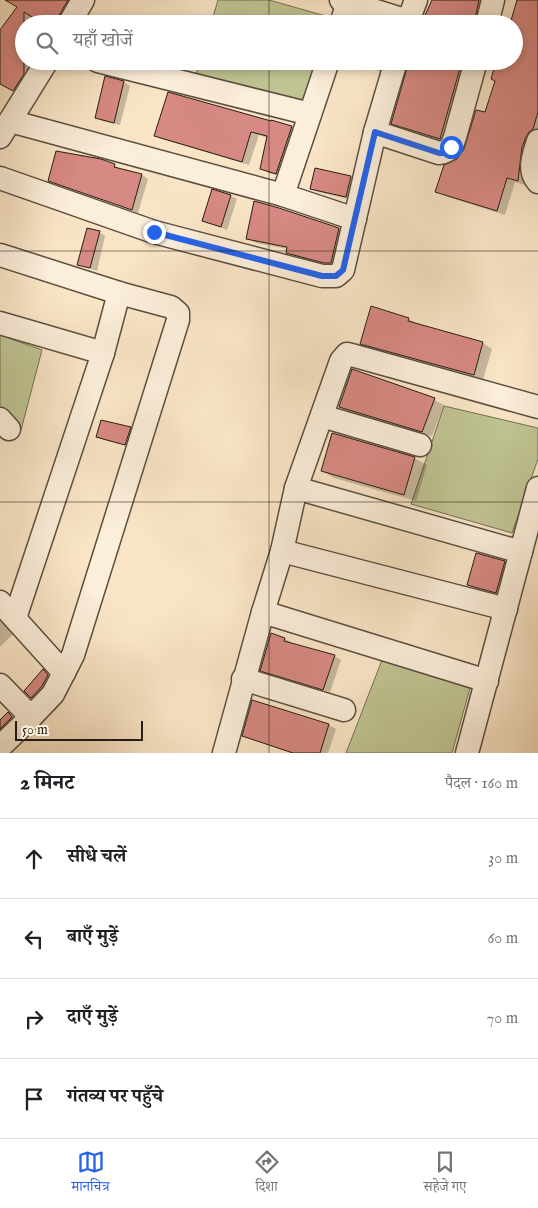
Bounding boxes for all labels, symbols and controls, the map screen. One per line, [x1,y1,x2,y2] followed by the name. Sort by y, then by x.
[15,15,523,70] search box
[33,29,61,57] icon: search
[73,29,133,53] text: यहाँ खोजें
[440,136,463,159] route start
[143,221,166,244] route end
[15,718,142,741] scale bar
[22,721,48,739] text: 50 m
[20,770,74,797] text: 2 मिनट
[445,774,518,794] text: पैदल · 160 m
[20,845,48,873] icon: ahead
[67,845,126,869] text: सीधे चलें
[488,849,518,869] text: 30 m
[20,925,48,953] icon: left
[67,925,118,949] text: बाएँ मुड़ें
[488,929,518,949] text: 60 m
[20,1005,48,1033] icon: right
[67,1005,118,1029] text: दाएँ मुड़ें
[487,1009,518,1029] text: 70 m
[20,1085,48,1113] icon: arrive
[67,1085,163,1109] text: गंतव्य पर पहुँचे
[72,1148,109,1200] tab: मानचित्र
[253,1148,281,1200] tab: दिशा
[424,1148,466,1200] tab: सहेजे गए

